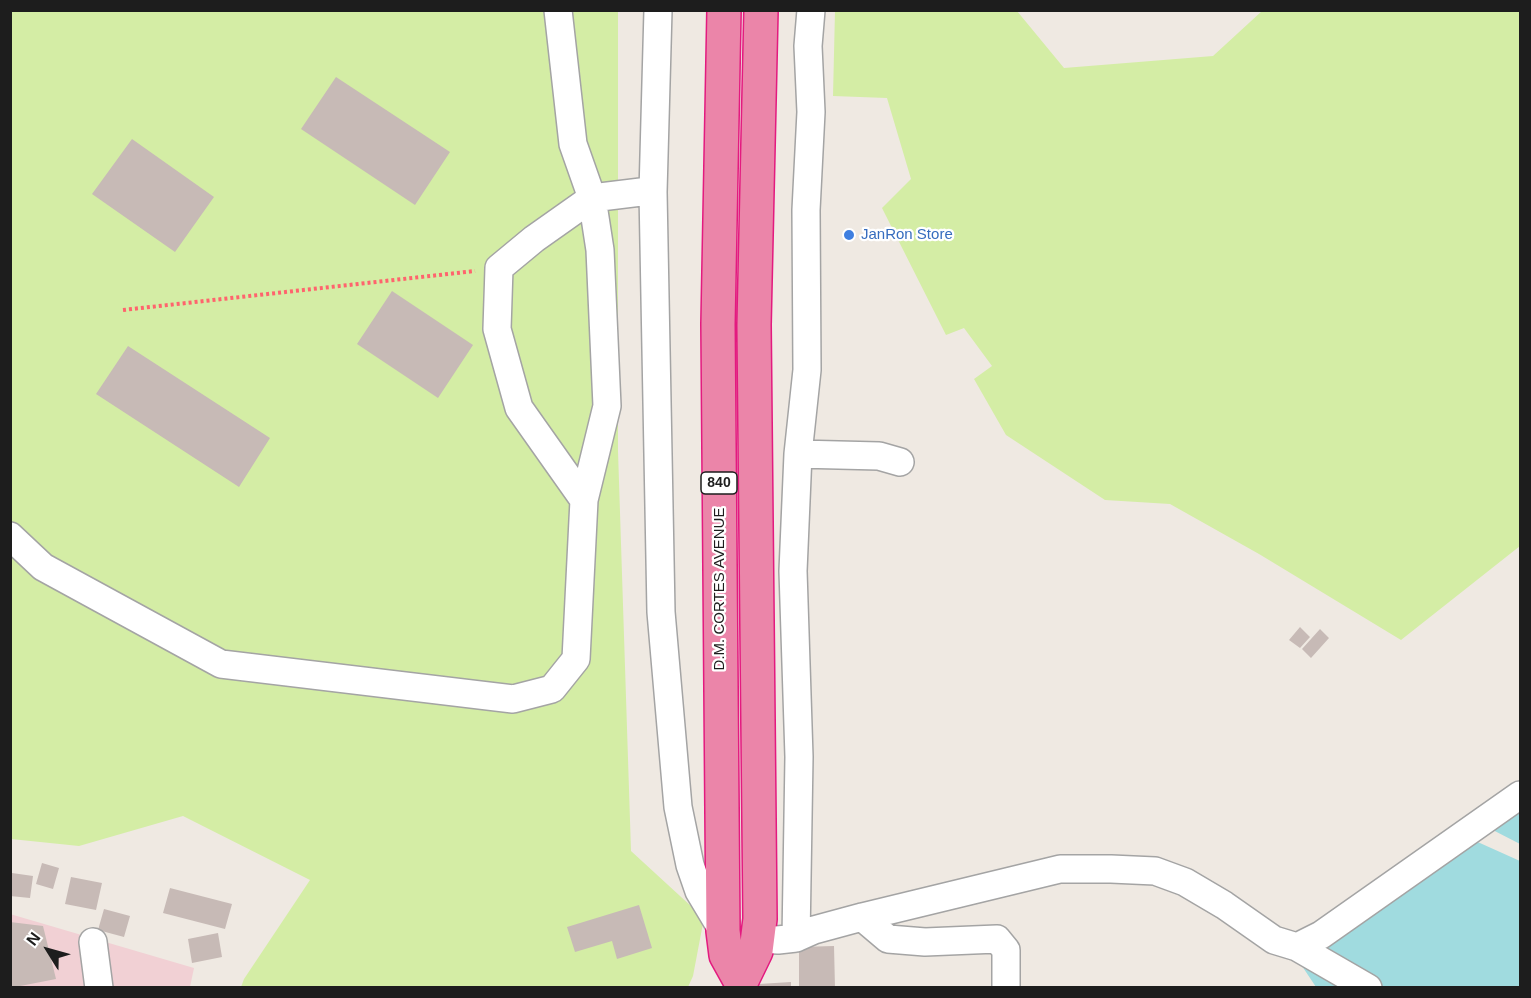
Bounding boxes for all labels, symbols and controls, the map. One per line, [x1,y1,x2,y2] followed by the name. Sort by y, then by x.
[861,226,953,244] place label: JanRon Store
[842,228,856,242] marker: JanRon Store
[701,472,737,494] road number: 840
[711,508,729,670] street label: D.M. CORTES AVENUE
[18,920,78,980] north arrow
[23,929,43,949] text: N

